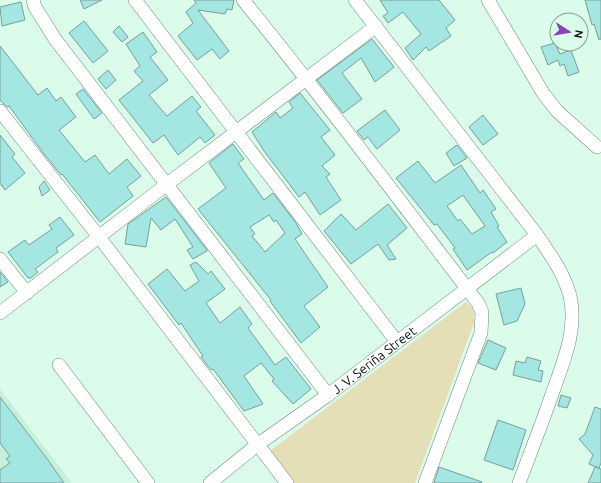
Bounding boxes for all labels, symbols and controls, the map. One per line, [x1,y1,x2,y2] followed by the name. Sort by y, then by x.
[549,12,589,52] north arrow
[572,29,586,39] text: N
[329,323,418,396] street label: J. V. Seriña Street

